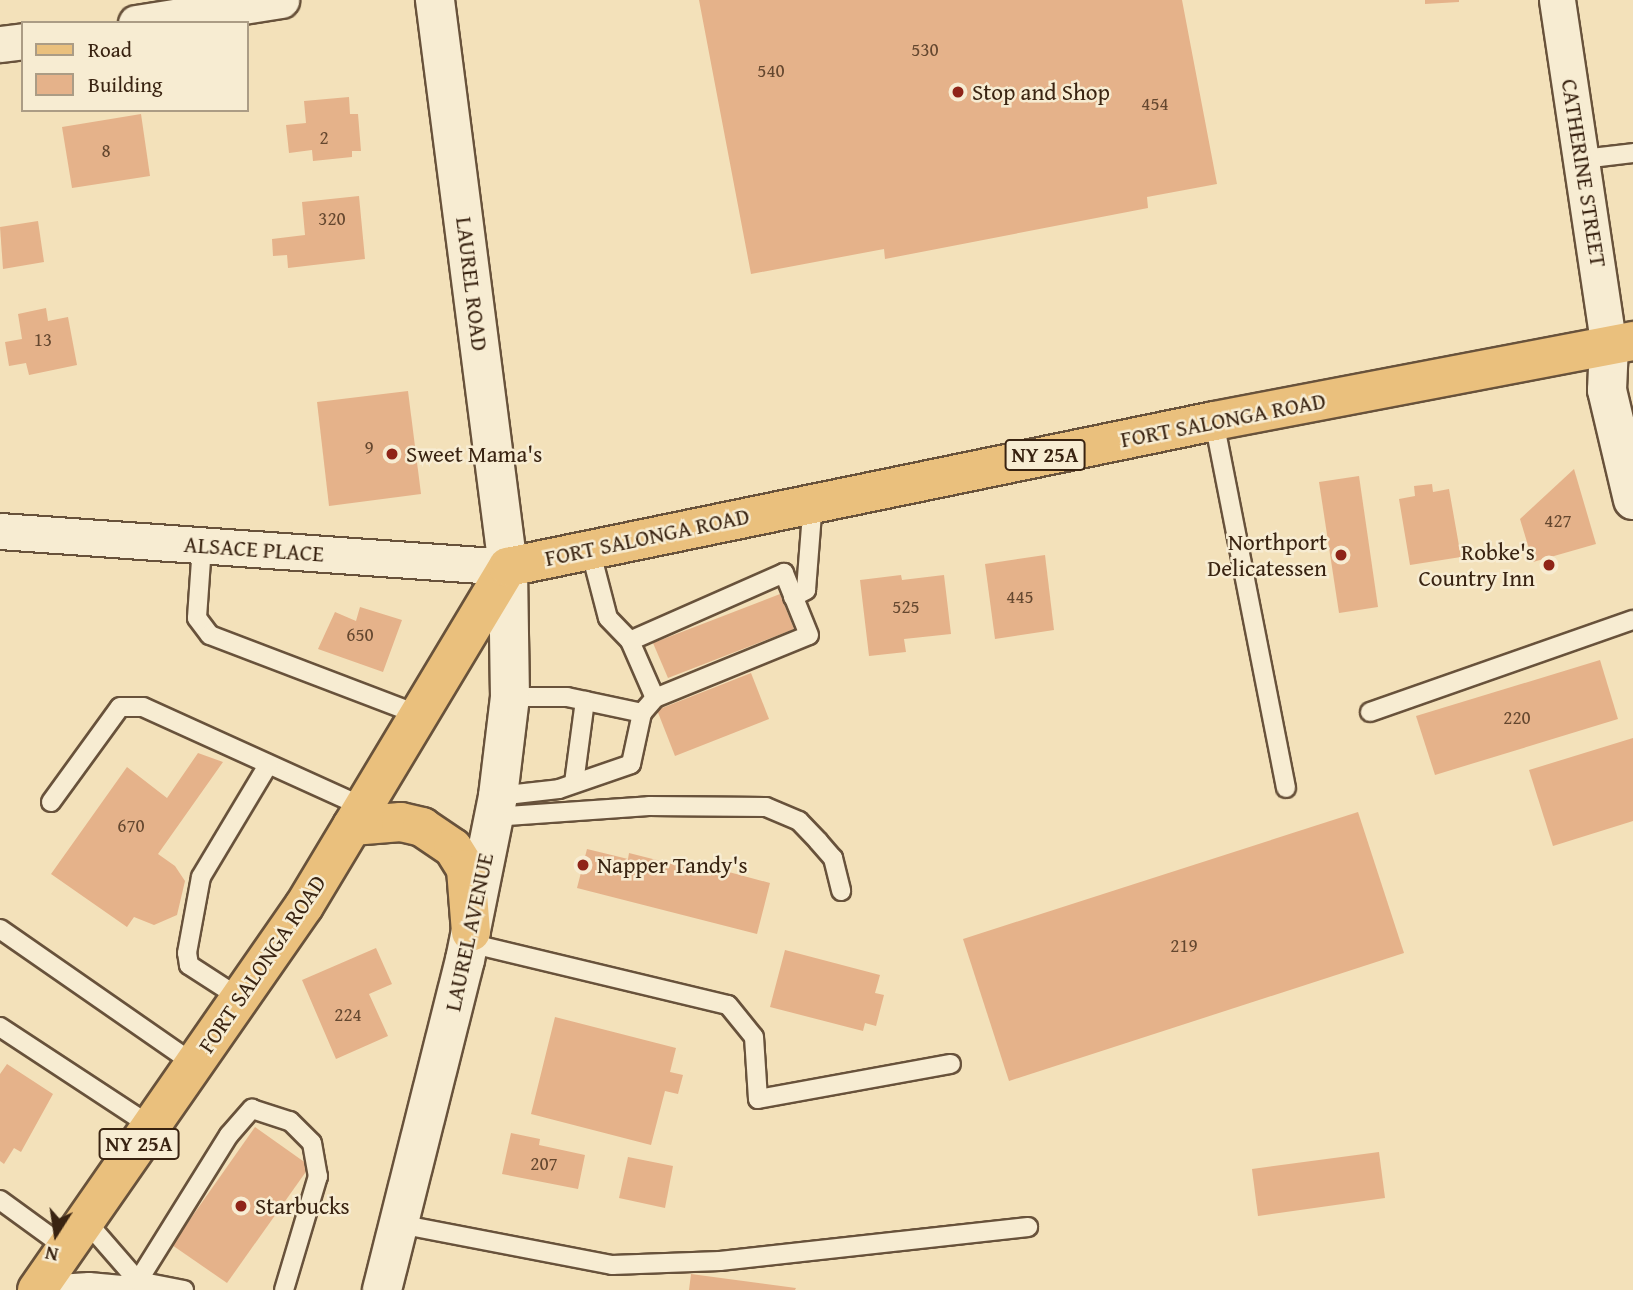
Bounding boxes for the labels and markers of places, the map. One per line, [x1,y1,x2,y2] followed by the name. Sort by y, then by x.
[972,78,1110,106] place label: Stop and Shop
[950,84,966,100] marker: Stop and Shop
[406,440,542,468] place label: Sweet Mama's
[384,446,400,462] marker: Sweet Mama's
[1207,528,1327,582] place label: Northport Delicatessen
[1418,538,1535,592] place label: Robke's Country Inn
[1333,547,1349,563] marker: Northport Delicatessen
[1541,557,1557,573] marker: Robke's Country Inn
[597,851,748,879] place label: Napper Tandy's
[575,857,591,873] marker: Napper Tandy's
[255,1192,350,1220] place label: Starbucks
[233,1198,249,1214] marker: Starbucks

